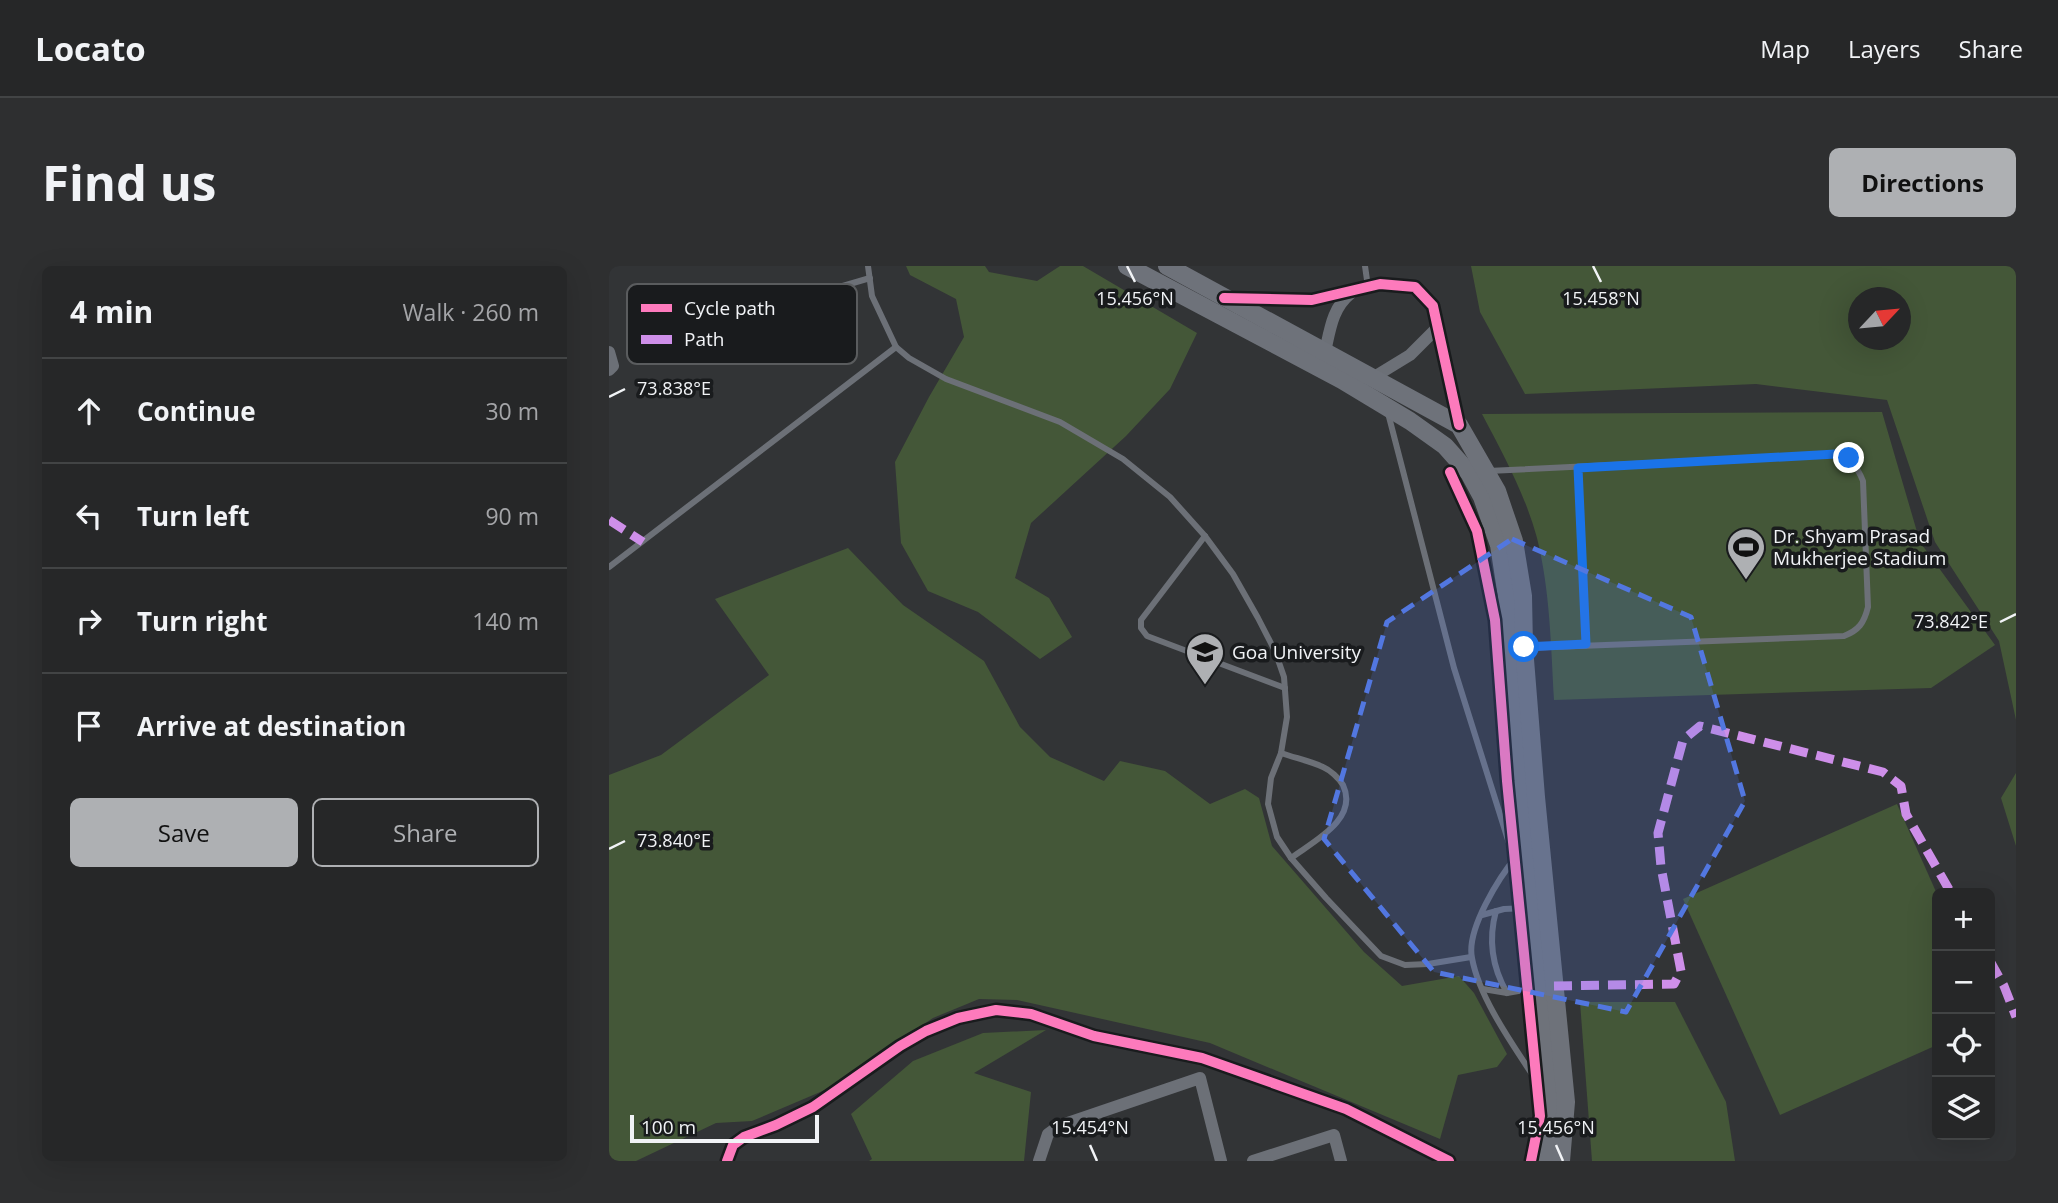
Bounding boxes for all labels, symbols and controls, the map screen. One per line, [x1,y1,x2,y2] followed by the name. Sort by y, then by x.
[35,26,146,71] text: Locato
[1760,32,1810,65] text: Map
[1848,32,1921,65] text: Layers
[1959,32,2023,65] text: Share
[1829,148,2016,217] button: Directions
[42,149,216,215] text: Find us
[627,284,857,364] legend
[1096,286,1174,310] text: 15.456°N
[1562,286,1640,310] text: 15.458°N
[1848,287,1911,350] north arrow
[70,291,153,332] text: 4 min
[684,295,776,321] text: Cycle path
[402,296,539,328] text: Walk · 260 m
[684,326,724,352] text: Path
[637,376,711,400] text: 73.838°E
[70,392,108,430] icon: ahead
[137,393,256,429] text: Continue
[485,395,539,427] text: 30 m
[1833,442,1864,473] route end
[70,497,108,535] icon: left
[137,498,249,534] text: Turn left
[485,500,539,532] text: 90 m
[1773,523,1946,571] place label: Dr. Shyam Prasad Mukherjee Stadium
[1725,526,1767,581] sports icon: Dr. Shyam Prasad Mukherjee Stadium
[70,602,108,640] icon: right
[137,603,268,639] text: Turn right
[472,605,539,637] text: 140 m
[1914,609,1988,633] text: 73.842°E
[1184,631,1226,686] school or university icon: Goa University
[1508,631,1539,662] route start
[1232,639,1362,665] place label: Goa University
[70,707,108,745] icon: arrive
[137,708,406,744] text: Arrive at destination
[70,798,298,867] button: Save
[312,798,539,867] button: Share
[637,828,711,852] text: 73.840°E
[1932,888,1995,1140] map controls
[1932,888,1995,951] button: +
[1932,951,1995,1014] button: −
[1932,1014,1995,1077] button: locate
[1932,1077,1995,1140] button: layers
[630,1112,819,1144] scale bar
[641,1114,696,1140] text: 100 m
[1051,1115,1129,1139] text: 15.454°N
[1517,1115,1595,1139] text: 15.456°N

